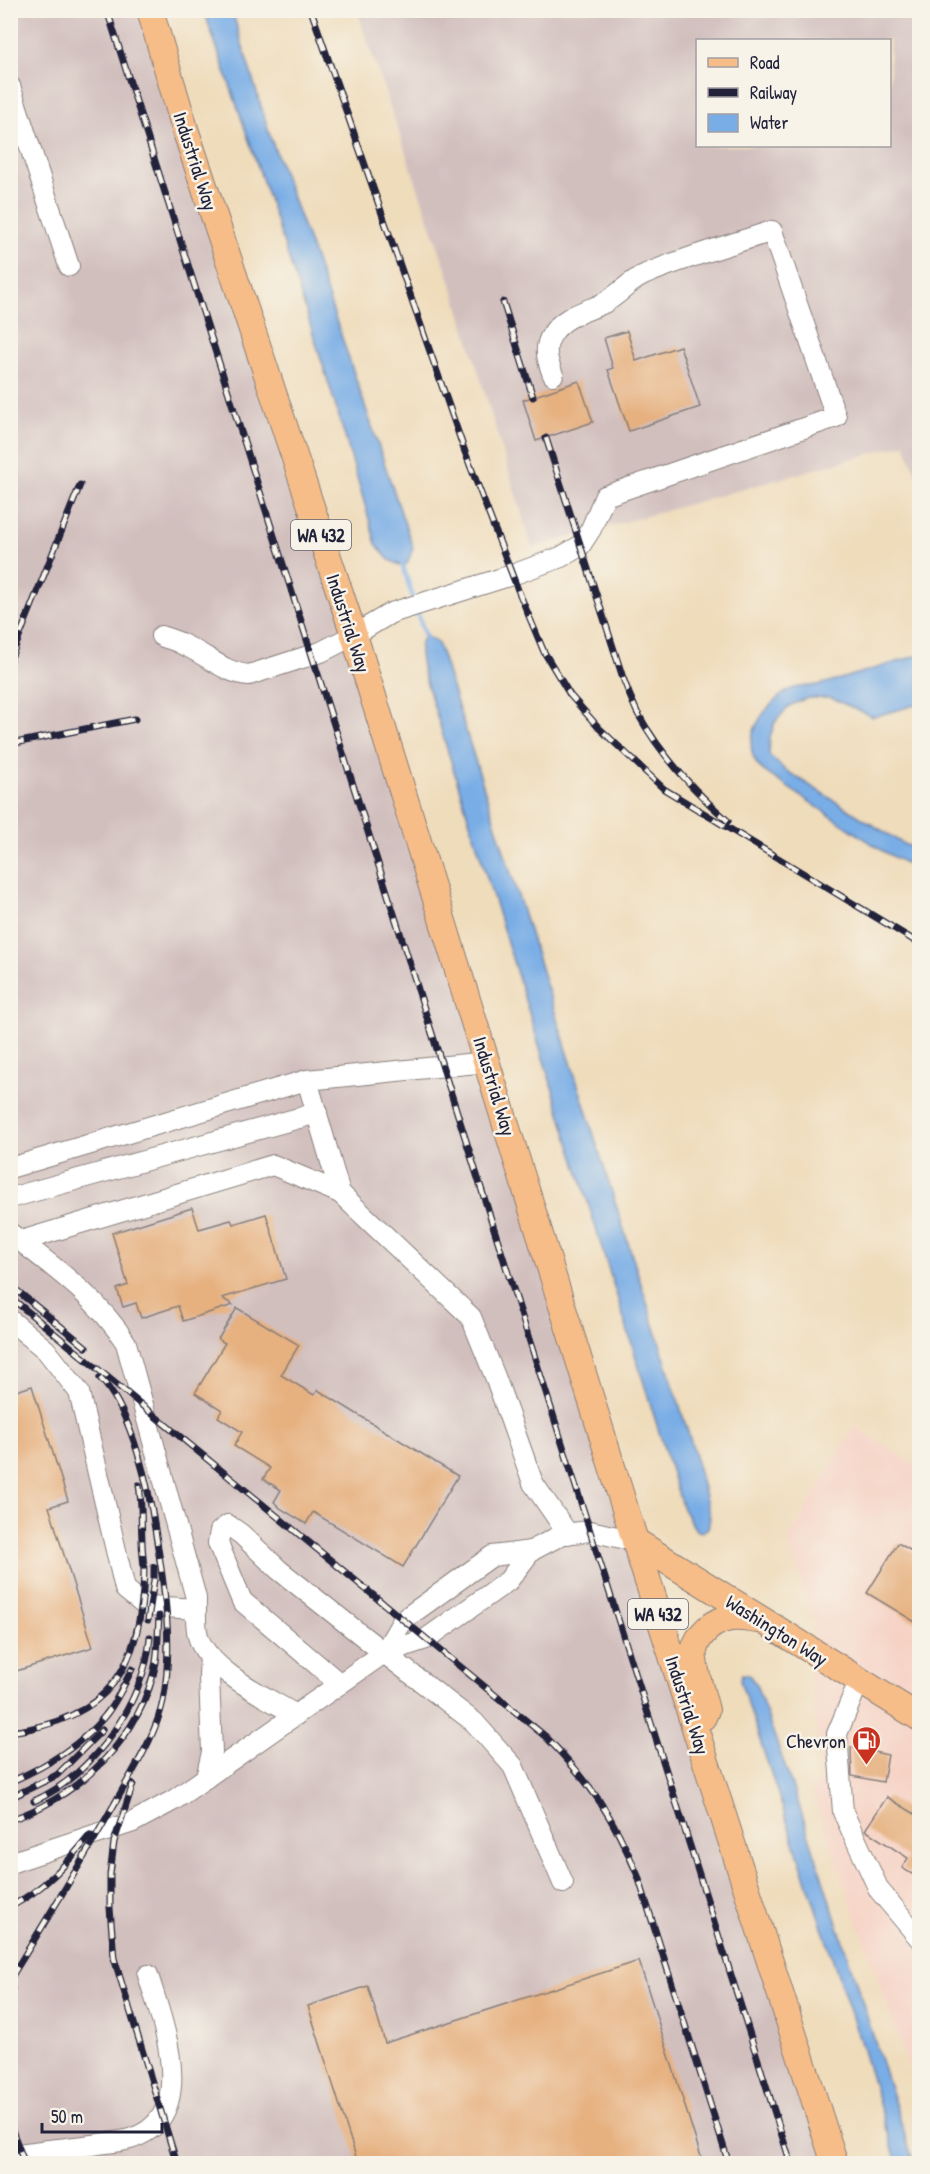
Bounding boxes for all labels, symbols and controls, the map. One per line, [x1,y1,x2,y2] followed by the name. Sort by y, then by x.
[696,39,891,147] legend
[750,50,780,75] text: Road
[750,80,797,105] text: Railway
[167,108,225,214] street label: Industrial Way
[750,110,788,135] text: Water
[291,520,351,550] road number: WA 432
[320,570,378,676] street label: Industrial Way
[467,1033,523,1139] street label: Industrial Way
[721,1588,833,1672] street label: Washington Way
[628,1599,688,1629] road number: WA 432
[659,1652,717,1758] street label: Industrial Way
[851,1724,883,1766] fuel station icon: Chevron
[786,1727,846,1754] place label: Chevron
[42,2096,162,2134] scale bar
[51,2104,83,2129] text: 50 m

